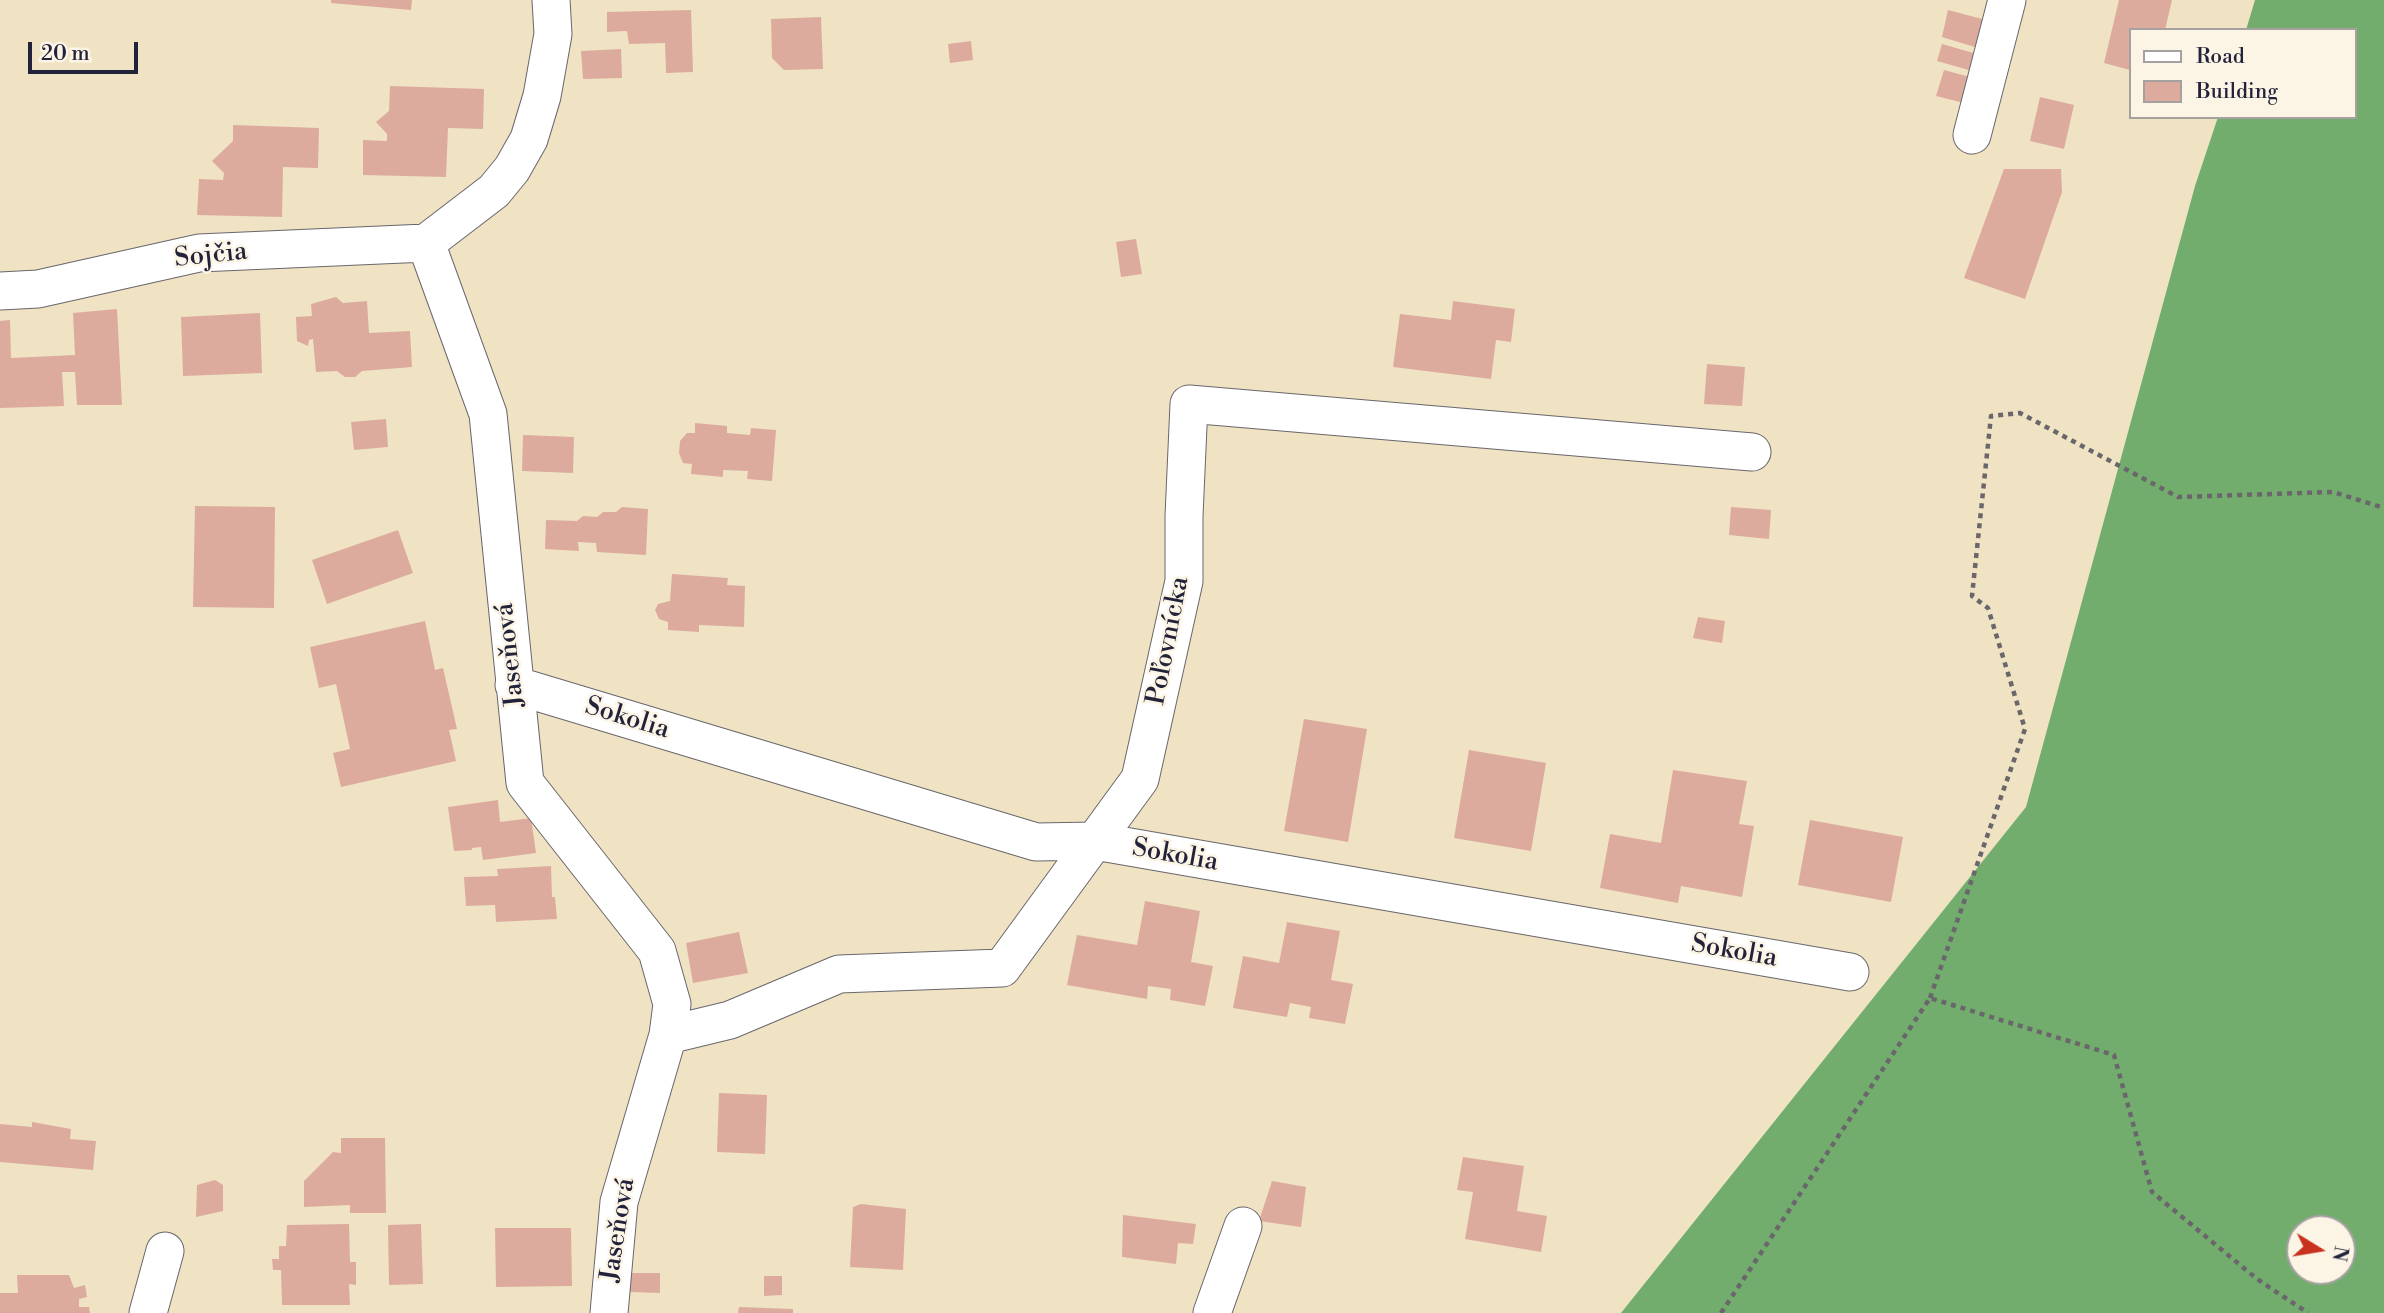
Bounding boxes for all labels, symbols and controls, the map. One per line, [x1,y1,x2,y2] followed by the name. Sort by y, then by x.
[32,28,142,72] scale bar
[2128,28,2356,119] legend
[41,41,90,67] text: 20 m
[2196,44,2245,70] text: Road
[2196,79,2278,105] text: Building
[173,237,249,275] street label: Sojčia
[1141,574,1197,708] street label: Poľovnícka
[490,602,532,708] street label: Jaseňová
[581,691,673,747] street label: Sokolia
[1130,833,1220,879] street label: Sokolia
[1689,929,1779,975] street label: Sokolia
[595,1176,643,1284] street label: Jaseňová
[2286,1215,2356,1285] north arrow
[2326,1244,2353,1263] text: N

